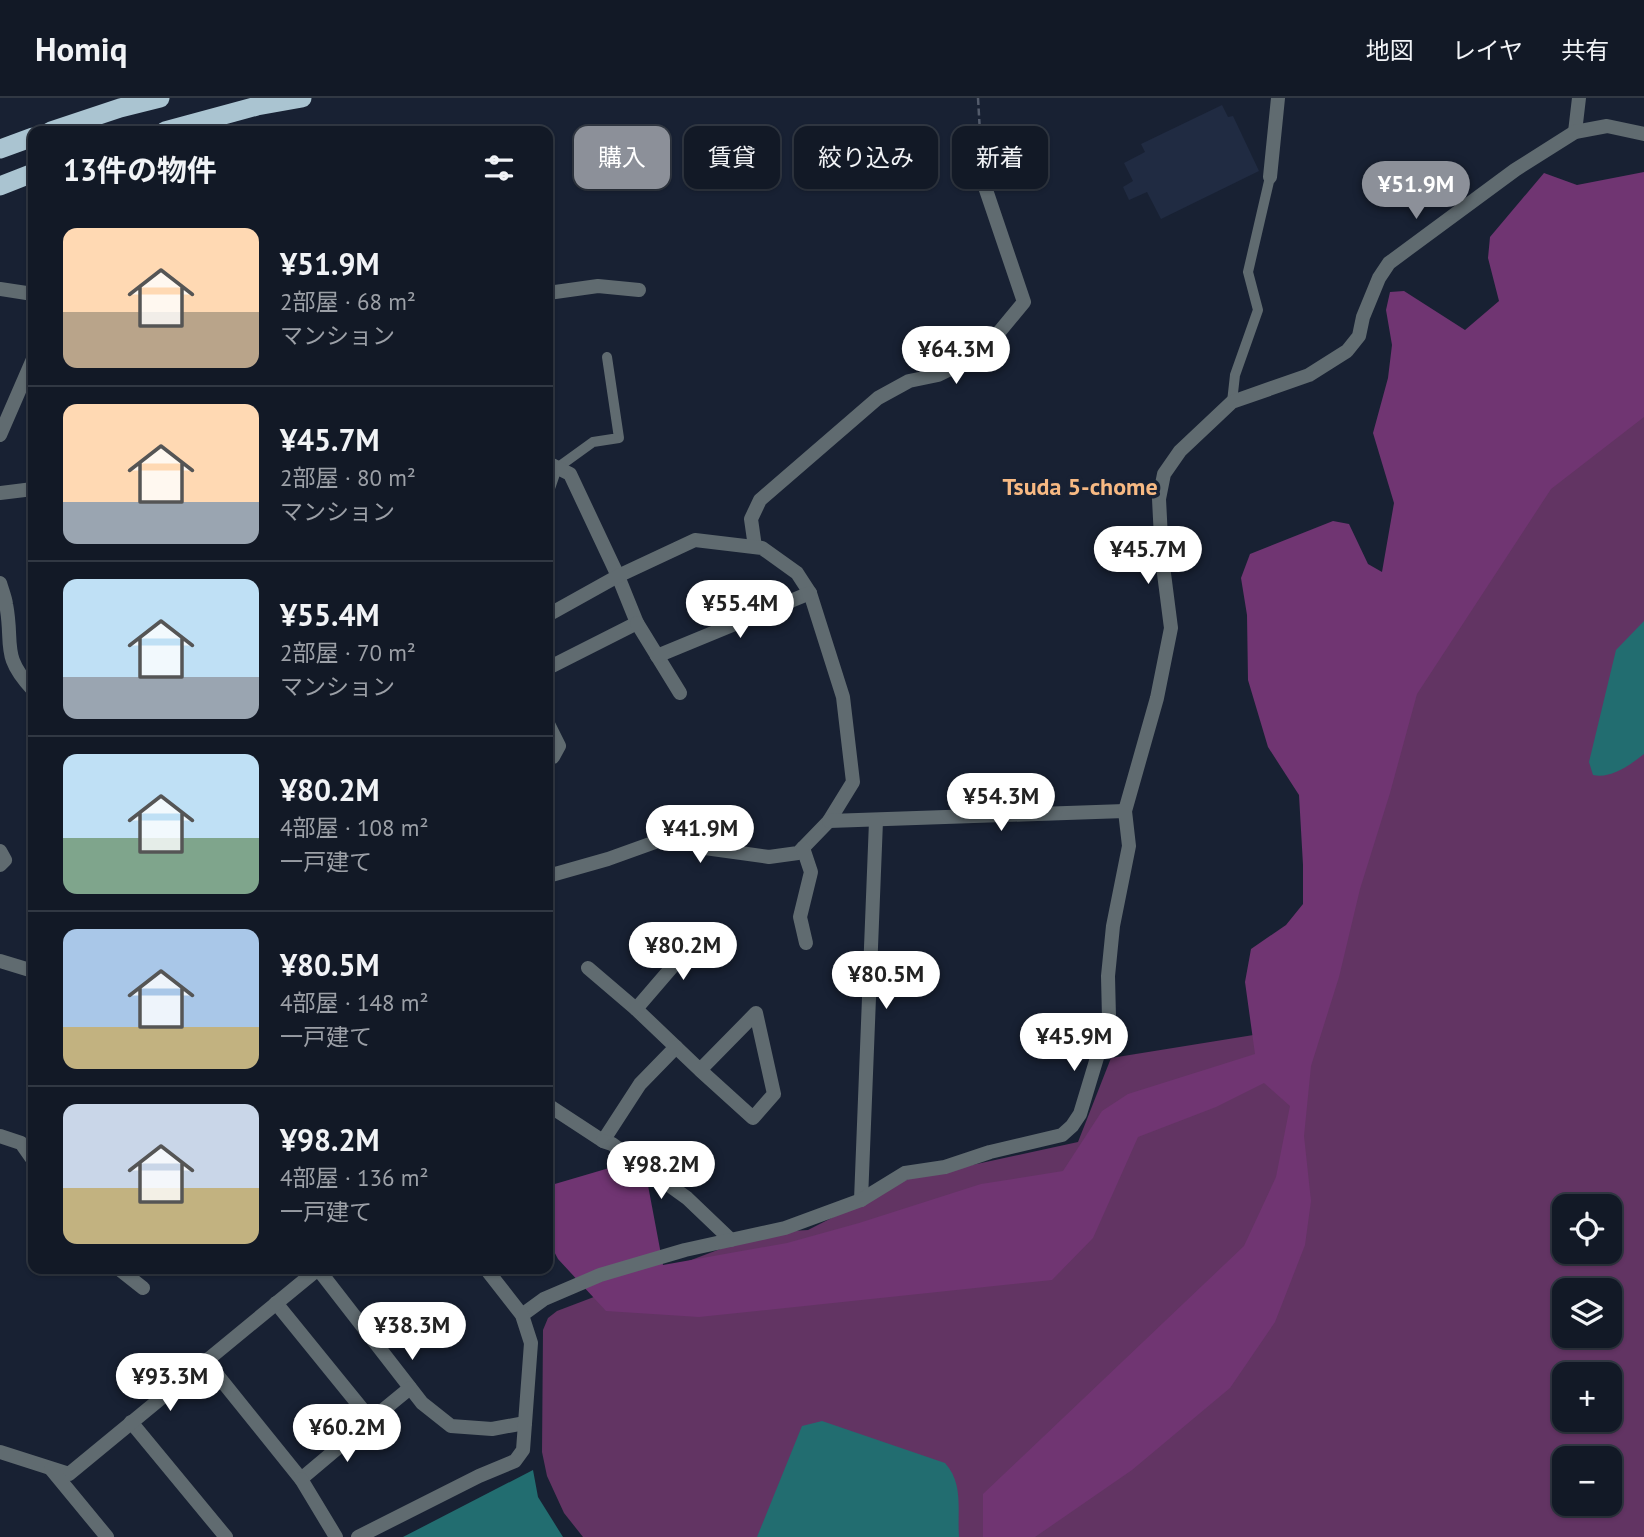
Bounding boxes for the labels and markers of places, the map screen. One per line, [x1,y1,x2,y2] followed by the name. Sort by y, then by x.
[1359,162,1473,221] pin: ¥51.9M
[899,327,1013,386] pin: ¥64.3M
[1091,526,1205,586] pin: ¥45.7M
[683,580,797,640] pin: ¥55.4M
[944,774,1058,833] pin: ¥54.3M
[643,806,757,865] pin: ¥41.9M
[626,922,740,982] pin: ¥80.2M
[829,951,943,1011] pin: ¥80.5M
[1017,1014,1131,1073] pin: ¥45.9M
[604,1142,718,1201] pin: ¥98.2M
[355,1302,469,1362] pin: ¥38.3M
[113,1354,227,1413] pin: ¥93.3M
[290,1404,404,1464] pin: ¥60.2M

